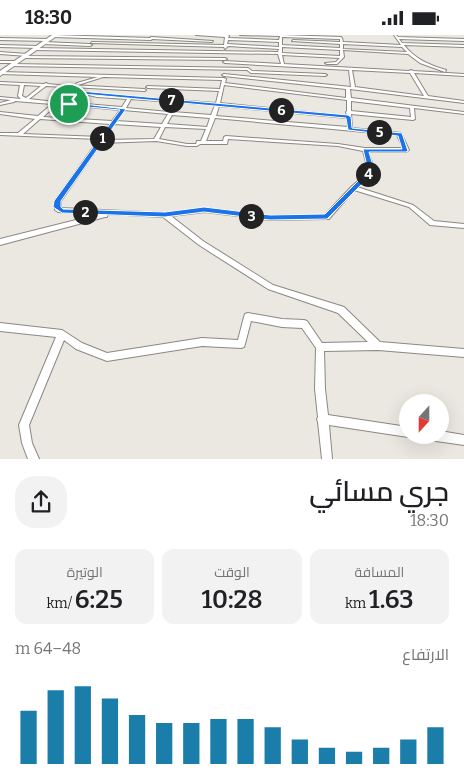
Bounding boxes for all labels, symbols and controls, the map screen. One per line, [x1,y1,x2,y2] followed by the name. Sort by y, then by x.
[25,6,72,29] text: 18:30
[48,83,90,125] pin
[158,87,184,113] pin: 7
[55,90,83,118] icon: arrive
[168,92,175,109] text: 7
[268,97,294,123] pin: 6
[277,102,286,119] text: 6
[366,119,392,145] pin: 5
[376,124,383,141] text: 5
[90,125,114,151] pin: 1
[99,130,106,147] text: 1
[356,161,380,187] pin: 4
[364,166,373,183] text: 4
[72,199,98,225] pin: 2
[238,203,264,229] pin: 3
[82,204,89,221] text: 2
[247,208,256,225] text: 3
[399,394,449,444] north arrow
[399,394,449,444] map controls
[309,475,449,508] text: جري مسائي
[15,476,67,528] button: share
[410,511,449,530] text: 18:30
[67,564,103,581] text: الوتيرة
[214,564,250,581] text: الوقت
[354,564,404,581] text: المسافة
[75,585,123,615] text: 6:25
[201,585,263,615] text: 10:28
[369,585,414,615] text: 1.63
[47,595,75,612] text: /km
[345,595,369,612] text: km
[15,639,81,658] text: 48–64 m
[402,645,449,664] text: الارتفاع

